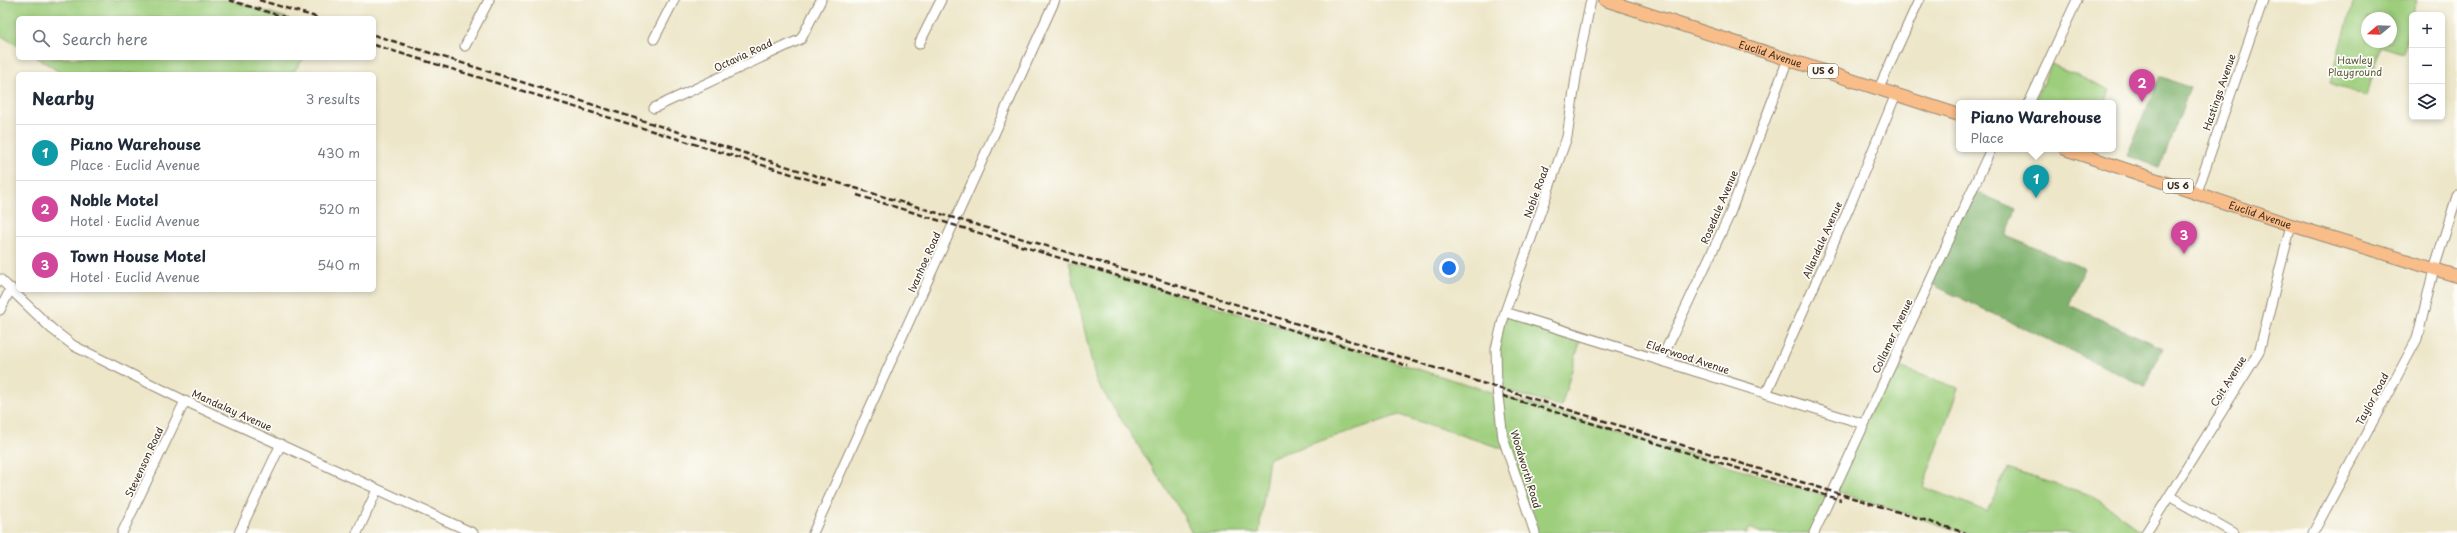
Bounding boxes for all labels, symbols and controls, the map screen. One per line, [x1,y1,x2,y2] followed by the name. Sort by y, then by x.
[2361,12,2397,48] north arrow
[2409,12,2445,120] map controls
[2409,12,2445,48] button: +
[16,16,376,60] search box
[30,27,52,49] icon: search
[62,27,148,50] text: Search here
[711,34,775,75] street label: Octavia Road
[1737,36,1805,71] street label: Euclid Avenue
[2409,48,2445,84] button: −
[2198,51,2239,132] street label: Hastings Avenue
[2328,52,2382,80] park label: Hawley Playground
[1808,64,1838,78] road number: US 6
[2129,69,2155,102] pin: 2
[2409,84,2445,120] button: layers
[32,85,94,111] text: Nearby
[306,89,360,108] text: 3 results
[1956,100,2116,152] popup
[1971,105,2101,128] text: Piano Warehouse
[1971,128,2004,147] text: Place
[70,132,201,155] text: Piano Warehouse
[42,143,48,162] text: 1
[318,143,360,162] text: 430 m
[70,155,200,174] text: Place · Euclid Avenue
[1519,164,1552,220] street label: Noble Road
[2023,165,2049,198] pin: 1
[1696,167,1741,246] street label: Rosedale Avenue
[2163,179,2193,193] road number: US 6
[70,188,158,211] text: Noble Motel
[2227,197,2294,232] street label: Euclid Avenue
[40,199,50,218] text: 2
[318,199,360,218] text: 520 m
[1798,199,1845,280] street label: Allandale Avenue
[70,211,200,230] text: Hotel · Euclid Avenue
[2171,221,2197,254] pin: 3
[903,229,944,295] street label: Ivanhoe Road
[70,244,206,267] text: Town House Motel
[41,255,49,274] text: 3
[317,255,360,274] text: 540 m
[1439,258,1459,278] your location
[70,267,200,286] text: Hotel · Euclid Avenue
[1868,295,1916,376] street label: Collamer Avenue
[1645,336,1732,377] street label: Elderwood Avenue
[2206,352,2249,409] street label: Coit Avenue
[2351,370,2392,428] street label: Taylor Road
[190,385,275,434] street label: Mandalay Avenue
[121,424,166,499] street label: Stevenson Road
[1507,428,1546,510] street label: Woodworth Road

